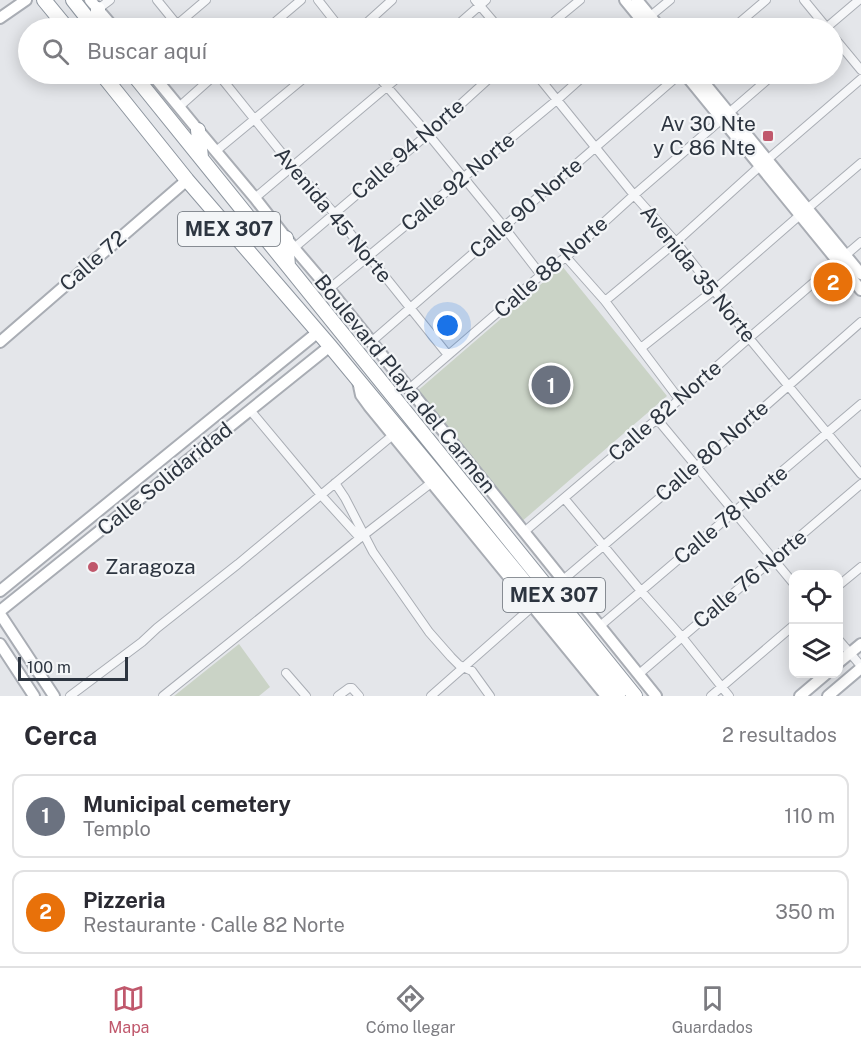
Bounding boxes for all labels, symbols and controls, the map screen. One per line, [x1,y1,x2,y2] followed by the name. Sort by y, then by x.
[18,18,843,84] search box
[39,35,72,68] icon: search
[87,38,207,64] text: Buscar aquí
[346,93,469,204] street label: Calle 94 Norte
[653,111,756,160] place label: Av 30 Nte y C 86 Nte
[396,127,520,236] street label: Calle 92 Norte
[761,129,775,143] marker: Av 30 Nte y C 86 Nte
[269,142,397,288] street label: Avenida 45 Norte
[464,152,587,263] street label: Calle 90 Norte
[635,200,761,347] street label: Avenida 35 Norte
[489,211,612,323] street label: Calle 88 Norte
[178,212,280,246] road number: MEX 307
[54,225,131,296] street label: Calle 72
[814,260,852,304] pin: 2
[309,269,501,498] street label: Boulevard Playa del Carmen
[433,311,462,340] your location
[603,355,726,466] street label: Calle 82 Norte
[532,362,570,408] pin: 1
[650,395,773,506] street label: Calle 80 Norte
[92,417,237,541] street label: Calle Solidaridad
[669,460,793,569] street label: Calle 78 Norte
[688,524,811,633] street label: Calle 76 Norte
[105,554,196,579] place label: Zaragoza
[86,560,100,574] marker: Zaragoza
[789,570,843,678] map controls
[789,570,843,624] button: locate
[503,578,605,612] road number: MEX 307
[789,624,843,678] button: layers
[18,654,128,682] scale bar
[27,658,71,677] text: 100 m
[24,720,97,751] text: Cerca
[722,723,837,747] text: 2 resultados
[83,791,291,817] text: Municipal cemetery
[41,804,50,828] text: 1
[784,804,835,828] text: 110 m
[83,817,151,841] text: Templo
[83,887,165,913] text: Pizzeria
[39,900,52,924] text: 2
[775,900,835,924] text: 350 m
[83,913,345,937] text: Restaurante · Calle 82 Norte
[108,982,149,1037] tab: Mapa
[366,982,455,1037] tab: Cómo llegar
[672,982,753,1037] tab: Guardados

